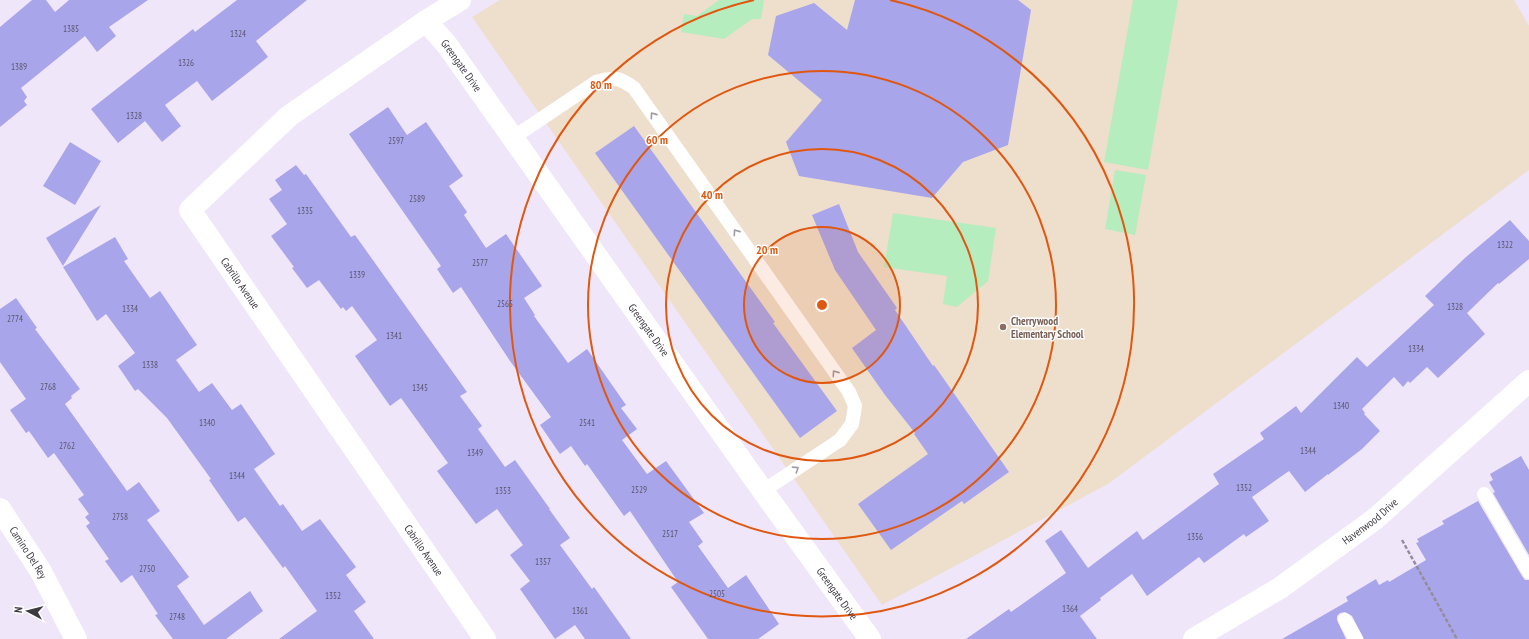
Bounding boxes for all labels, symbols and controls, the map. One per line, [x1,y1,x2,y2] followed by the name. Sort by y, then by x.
[63,23,79,34] house number: 1385
[230,28,246,39] house number: 1324
[438,36,485,95] street label: Greengate Drive
[178,57,194,68] house number: 1326
[11,61,27,72] house number: 1389
[590,77,612,92] text: 80 m
[126,110,142,121] house number: 1328
[651,112,658,119] one-way arrow
[646,132,668,147] text: 60 m
[388,135,404,146] house number: 2597
[701,187,723,202] text: 40 m
[409,193,425,204] house number: 2589
[297,205,313,216] house number: 1335
[733,229,741,236] one-way arrow
[1497,239,1513,250] house number: 1322
[756,242,778,257] text: 20 m
[218,255,263,312] street label: Cabrillo Avenue
[472,257,488,268] house number: 2577
[349,269,365,280] house number: 1339
[497,298,513,309] house number: 2565
[815,298,829,312] centre of rings
[625,301,673,359] street label: Greengate Drive
[1447,301,1463,312] house number: 1328
[122,303,138,314] house number: 1334
[7,313,23,324] house number: 2774
[1011,314,1084,341] place label: Cherrywood Elementary School
[998,322,1008,332] marker: Cherrywood Elementary School
[386,330,402,341] house number: 1341
[1408,343,1424,354] house number: 1334
[142,359,158,370] house number: 1338
[833,370,840,377] one-way arrow
[40,381,56,392] house number: 2768
[412,382,428,393] house number: 1345
[1333,400,1349,411] house number: 1340
[199,417,215,428] house number: 1340
[579,417,595,428] house number: 2541
[59,440,75,451] house number: 2762
[1300,445,1316,456] house number: 1344
[467,447,483,458] house number: 1349
[792,466,799,474] one-way arrow
[229,470,245,481] house number: 1344
[1236,482,1252,493] house number: 1352
[631,484,647,495] house number: 2529
[495,485,511,496] house number: 1353
[1339,495,1401,548] street label: Havenwood Drive
[112,511,128,522] house number: 2758
[401,522,447,579] street label: Cabrillo Avenue
[6,524,51,582] street label: Camino Del Rey
[662,528,678,539] house number: 2517
[1187,531,1203,542] house number: 1356
[535,556,551,567] house number: 1357
[139,563,155,574] house number: 2750
[813,565,861,623] street label: Greengate Drive
[709,588,725,599] house number: 2505
[325,590,341,601] house number: 1352
[8,591,48,631] north arrow
[1062,603,1078,614] house number: 1364
[572,605,588,616] house number: 1361
[11,606,25,614] text: N
[169,611,185,622] house number: 2748

